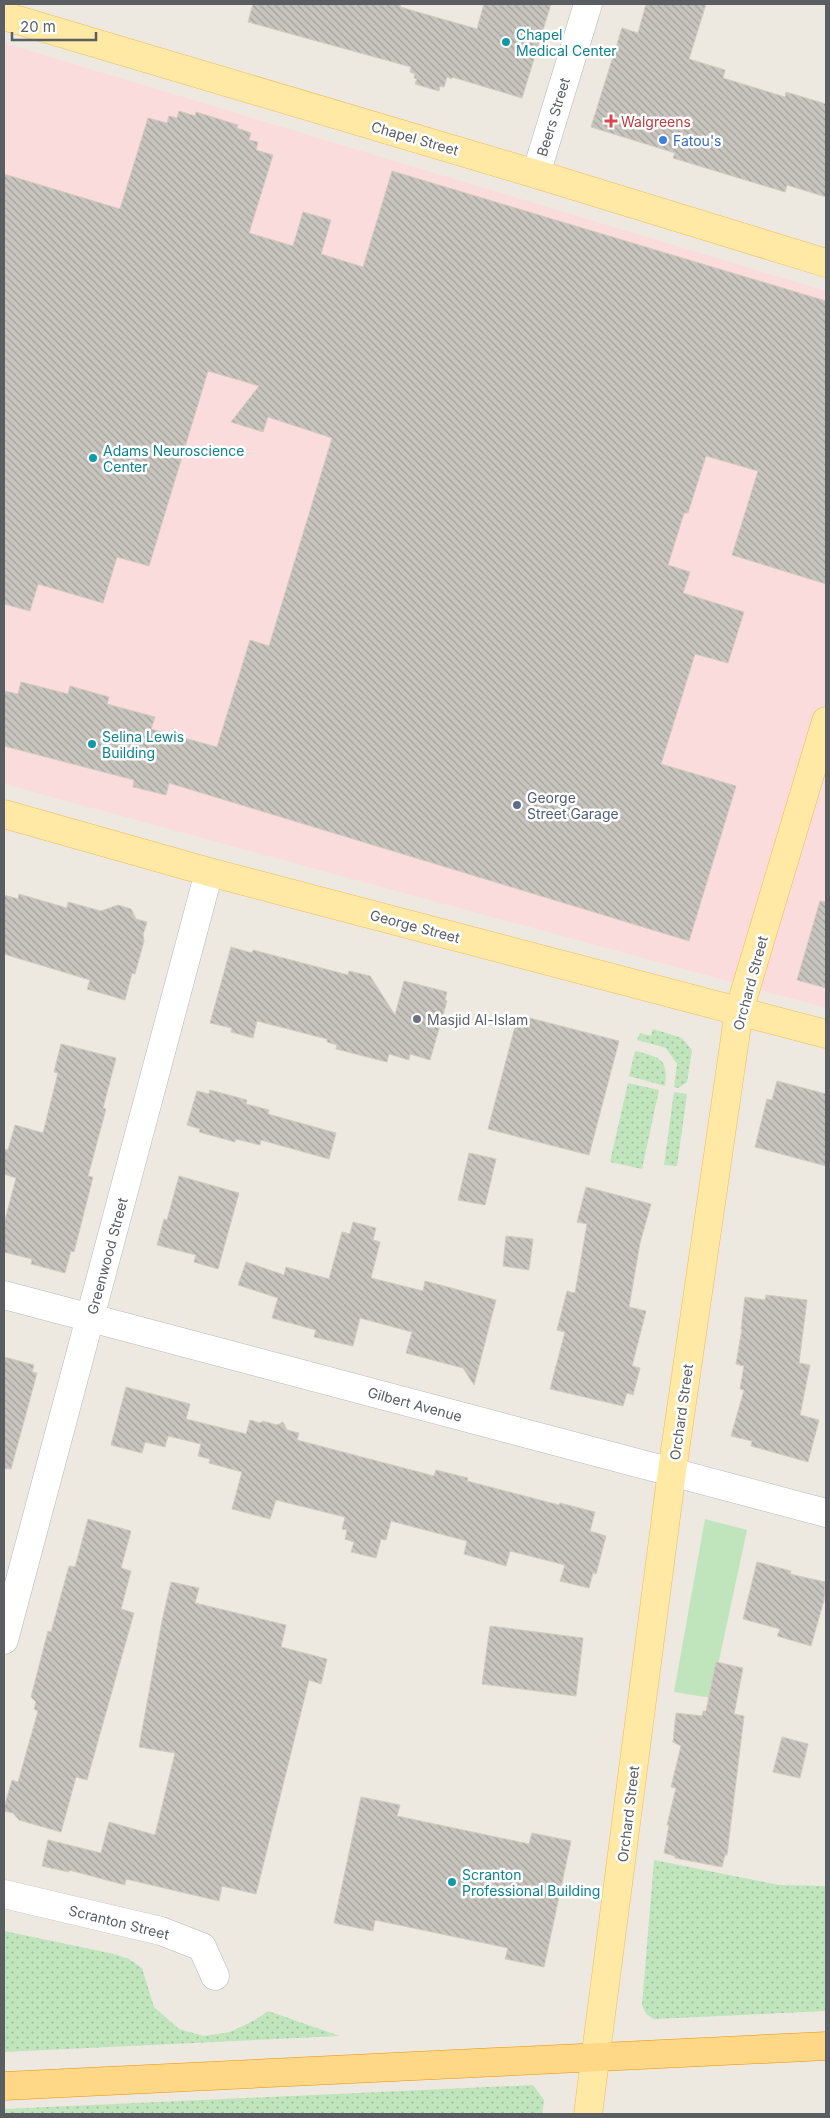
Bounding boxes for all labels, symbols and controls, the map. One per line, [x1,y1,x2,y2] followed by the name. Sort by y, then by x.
[12,10,96,42] scale bar
[20,17,56,36] text: 20 m
[516,26,617,59] place label: Chapel Medical Center
[500,36,512,48] marker: Chapel Medical Center
[533,75,573,158] street label: Beers Street
[621,113,691,130] place label: Walgreens
[605,115,617,127] marker: Walgreens
[369,117,461,159] street label: Chapel Street
[673,132,722,149] place label: Fatou's
[657,134,669,146] marker: Fatou's
[103,442,244,475] place label: Adams Neuroscience Center
[87,452,99,464] marker: Adams Neuroscience Center
[102,728,184,761] place label: Selina Lewis Building
[86,738,98,750] marker: Selina Lewis Building
[527,789,619,822] place label: George Street Garage
[511,799,523,811] marker: George Street Garage
[368,906,462,946] street label: George Street
[729,934,771,1032] street label: Orchard Street
[427,1011,528,1028] place label: Masjid Al-Islam
[411,1013,423,1025] marker: Masjid Al-Islam
[83,1195,131,1316] street label: Greenwood Street
[666,1362,696,1461] street label: Orchard Street
[366,1383,464,1425] street label: Gilbert Avenue
[614,1764,642,1863] street label: Orchard Street
[462,1866,600,1899] place label: Scranton Professional Building
[446,1876,458,1888] marker: Scranton Professional Building
[67,1901,171,1943] street label: Scranton Street

